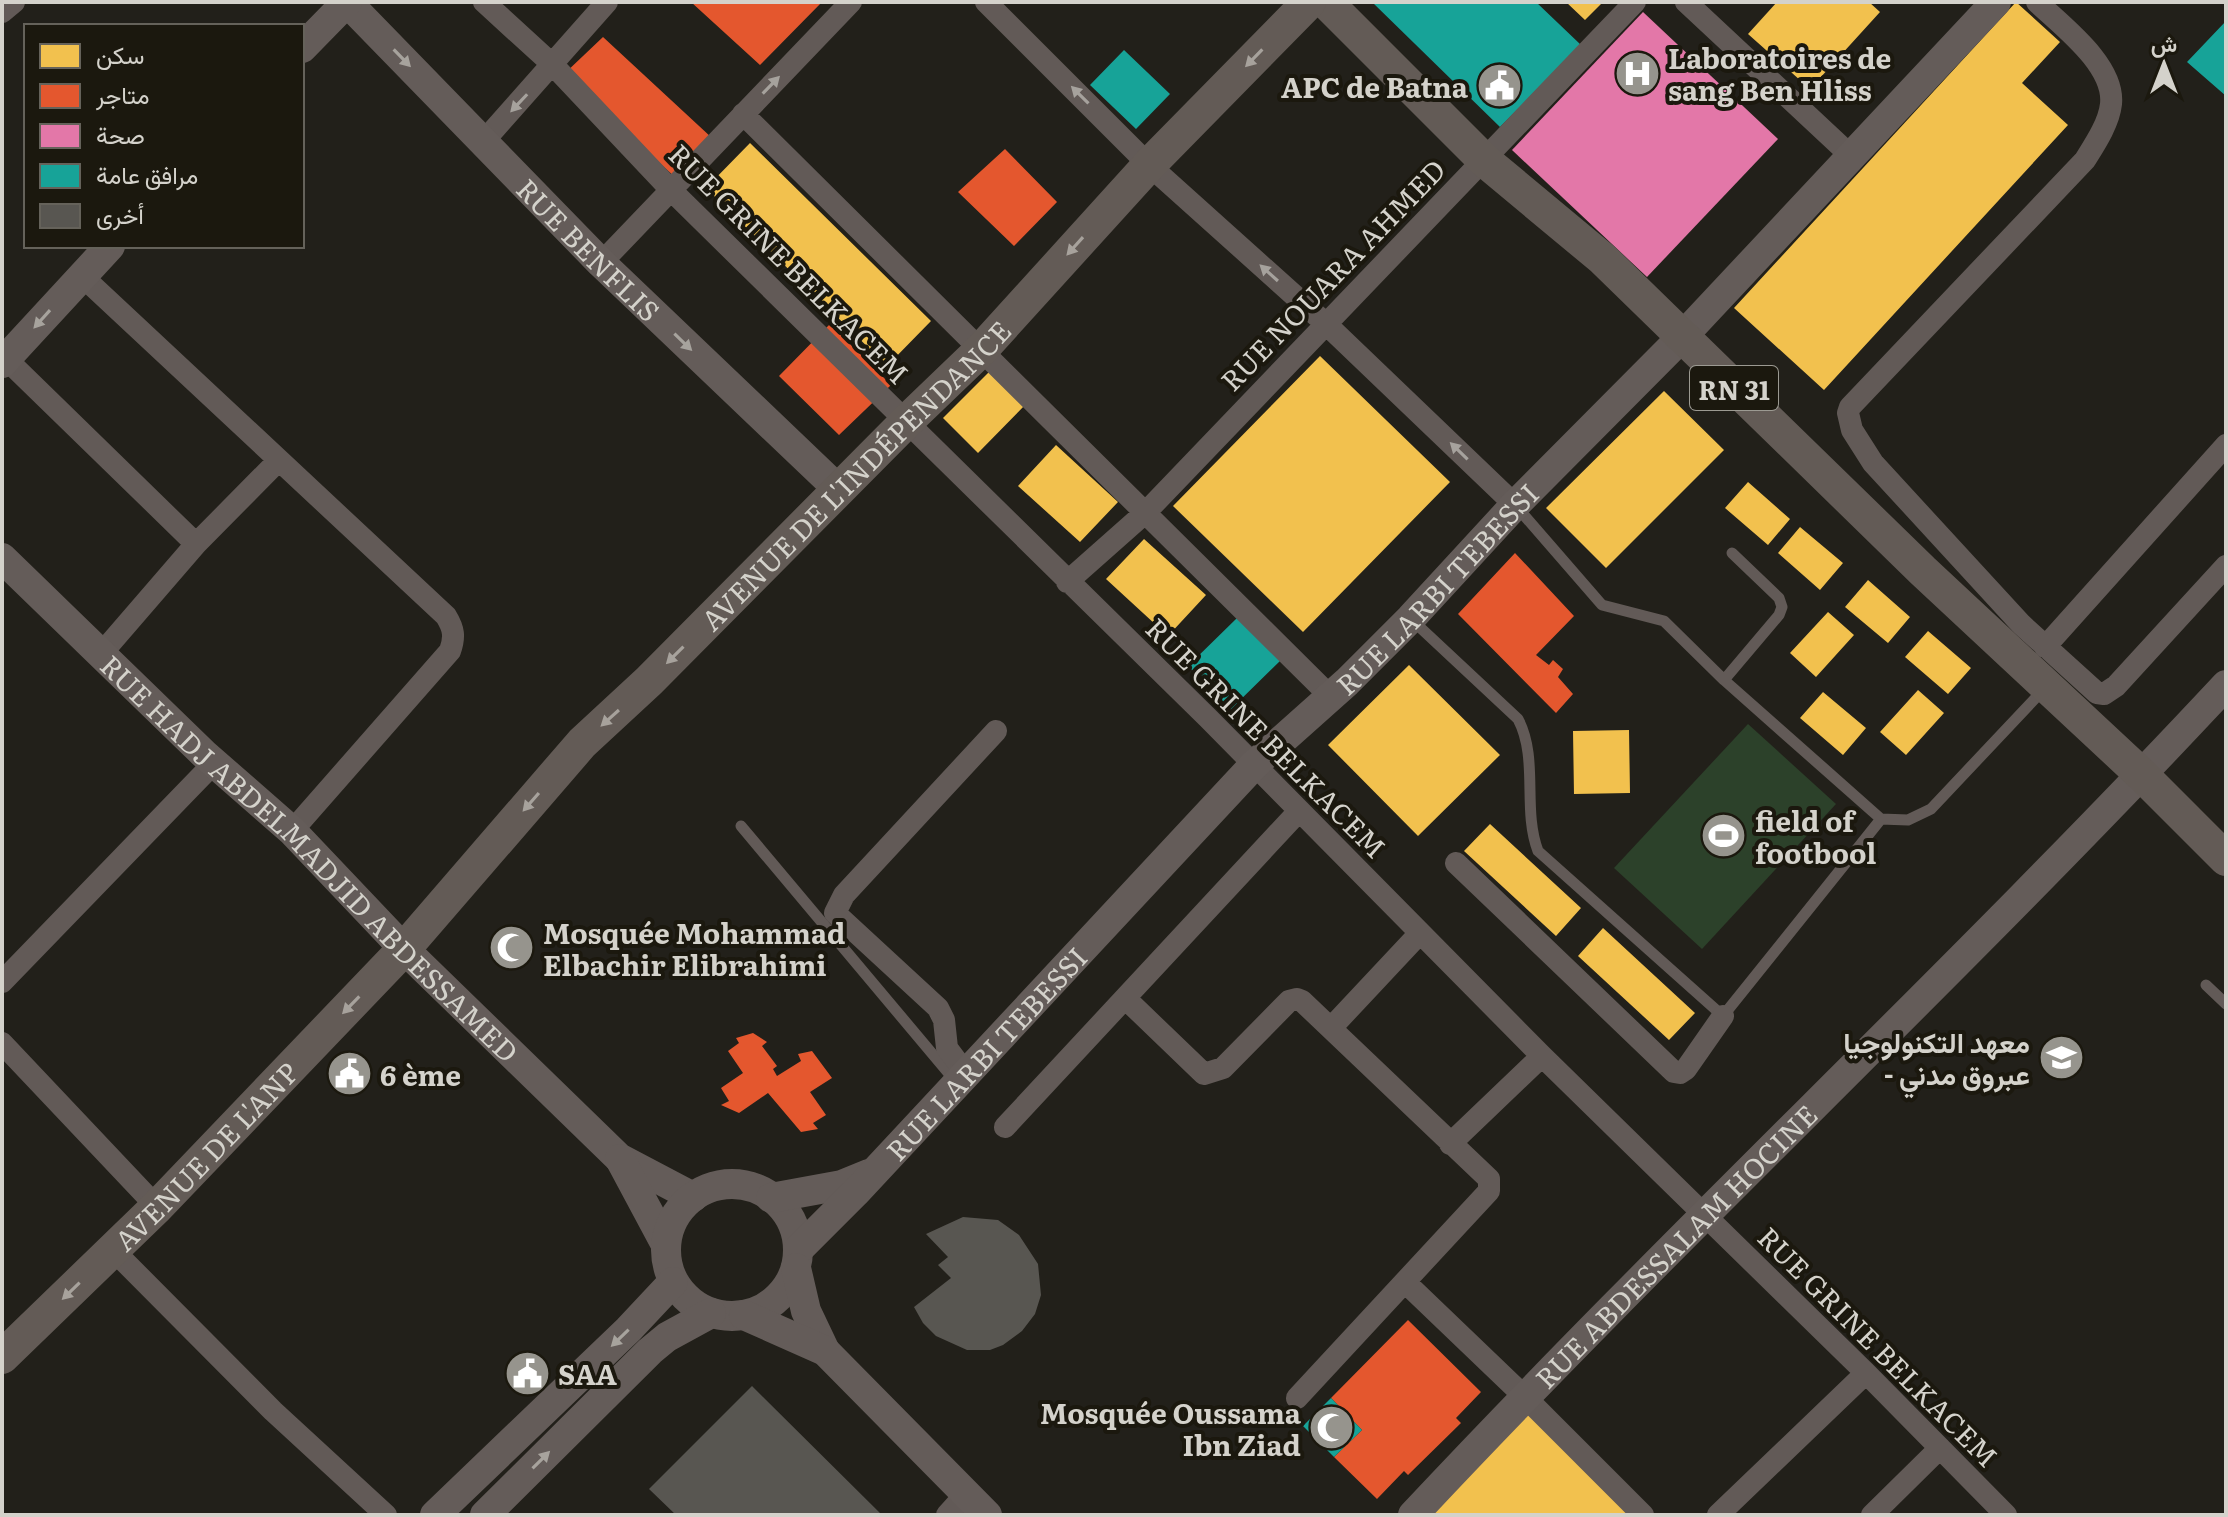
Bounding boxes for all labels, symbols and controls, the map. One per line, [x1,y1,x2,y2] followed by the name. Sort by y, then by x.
[24,24,304,248] legend
[2124,24,2204,104] north arrow
[2151,26,2177,59] text: ش
[96,36,145,71] text: سكن
[1668,36,1892,110] place label: Laboratoires de sang Ben Hliss
[392,48,410,67] one-way arrow
[1245,48,1264,67] one-way arrow
[1613,49,1661,97] hospital icon: Laboratoires de sang Ben Hliss
[1475,62,1523,110] public building icon: APC de Batna
[1281,65,1469,107] place label: APC de Batna
[95,76,150,111] text: متاجر
[761,76,780,95] one-way arrow
[1071,86,1090,105] one-way arrow
[510,93,528,112] one-way arrow
[96,116,145,151] text: صحة
[660,133,920,393] street label: RUE GRINE BELKACEM
[1210,149,1454,399] street label: RUE NOUARA AHMED
[96,156,198,191] text: مرافق عامة
[508,168,670,330] street label: RUE BENFLIS
[96,196,144,231] text: أخرى
[1067,237,1085,256] one-way arrow
[1260,265,1280,282] one-way arrow
[34,309,51,329] one-way arrow
[690,310,1020,639] street label: AVENUE DE L'INDÉPENDANCE
[674,332,693,350] one-way arrow
[1690,366,1778,410] road number: RN 31
[1449,443,1468,461] one-way arrow
[1326,473,1547,704] street label: RUE LARBI TEBESSI
[1137,607,1397,867] street label: RUE GRINE BELKACEM
[92,644,529,1071] street label: RUE HADJ ABDELMADJID ABDESSAMED
[666,646,685,664] one-way arrow
[600,708,619,726] one-way arrow
[523,792,540,812] one-way arrow
[1755,799,1876,873] place label: field of footbool
[1700,812,1748,860] sports icon: field of footbool
[543,911,845,985] place label: Mosquée Mohammad Elbachir Elibrahimi
[488,924,536,972] mosque icon: Mosquée Mohammad Elbachir Elibrahimi
[875,937,1096,1169] street label: RUE LARBI TEBESSI
[342,995,360,1014] one-way arrow
[1843,1020,2030,1099] place label: معهد التكنولوجيا - عبروق مدني
[2037,1033,2085,1081] school or university icon: معهد التكنولوجيا - عبروق مدني
[325,1050,373,1098] public building icon: 6 ème
[103,1052,307,1260] street label: AVENUE DE L'ANP
[380,1053,461,1095] place label: 6 ème
[1524,1094,1826,1397] street label: RUE ABDESSALAM HOCINE
[1749,1216,2009,1476] street label: RUE GRINE BELKACEM
[62,1281,81,1299] one-way arrow
[611,1328,630,1347] one-way arrow
[503,1349,551,1397] public building icon: SAA
[558,1352,617,1394] place label: SAA
[1040,1391,1302,1465] place label: Mosquée Oussama Ibn Ziad
[1308,1404,1356,1452] mosque icon: Mosquée Oussama Ibn Ziad
[531,1451,550,1470] one-way arrow

